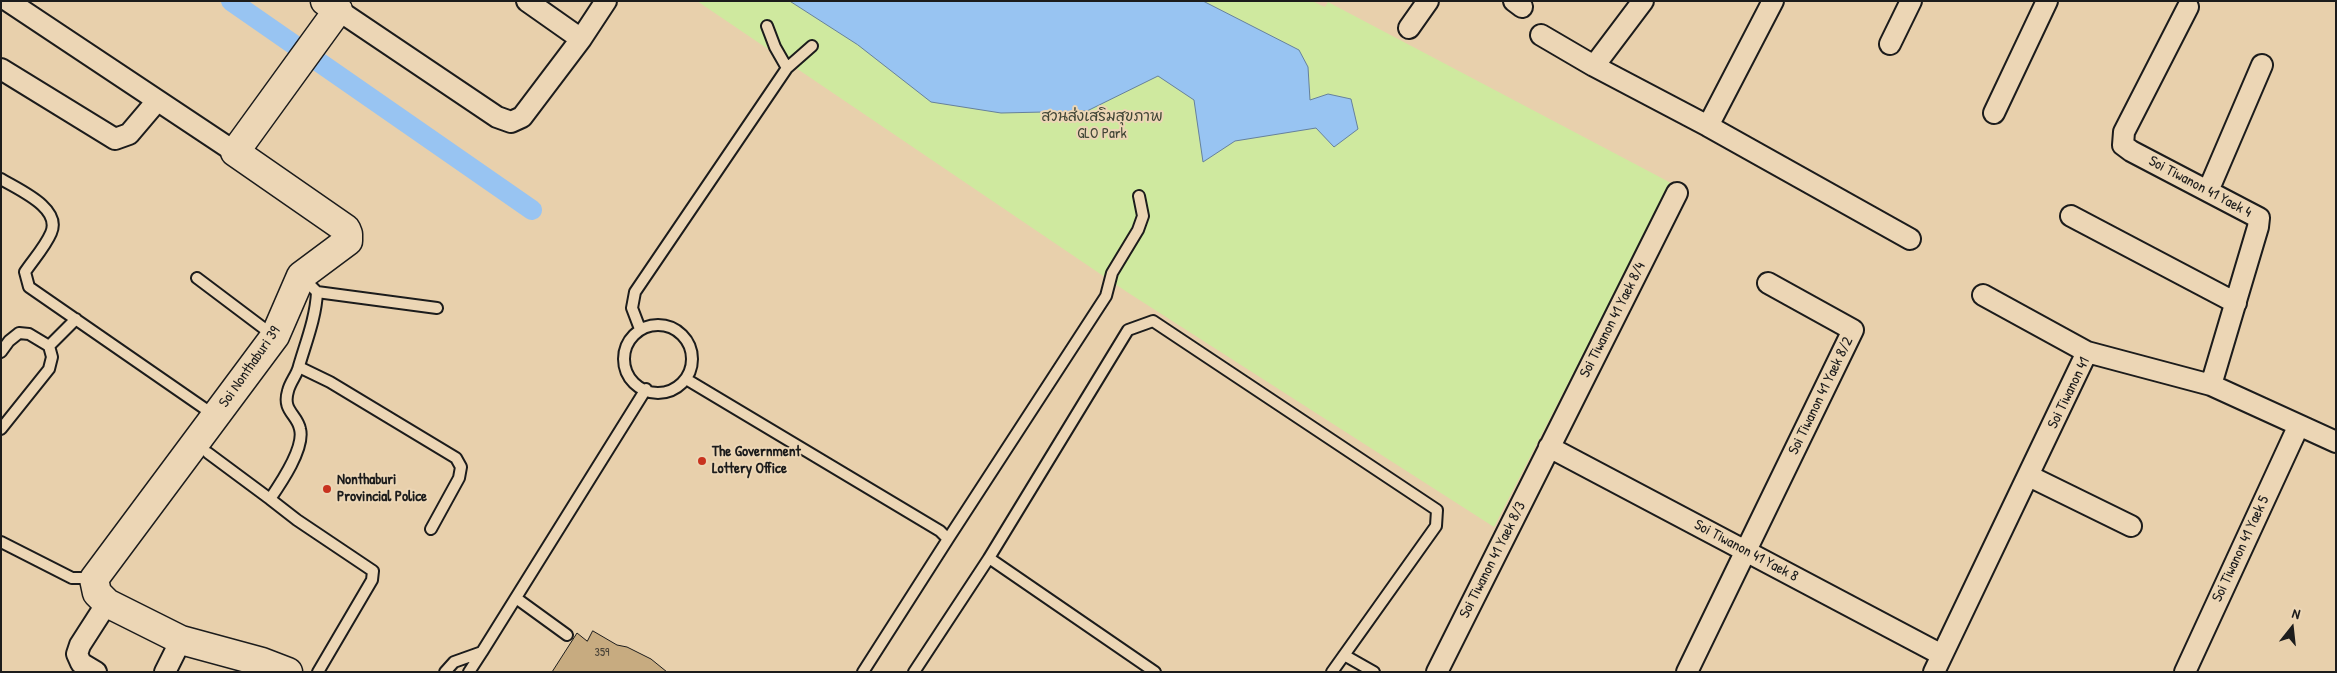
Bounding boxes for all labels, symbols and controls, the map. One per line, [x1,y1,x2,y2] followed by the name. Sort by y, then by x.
[1041,108,1163,143] park label: สวนส่งเสริมสุขภาพ GLO Park
[2145,152,2255,222] street label: Soi Tiwanon 41 Yaek 4
[1576,259,1650,381] street label: Soi Tiwanon 41 Yaek 8/4
[215,323,285,411] street label: Soi Nonthaburi 39
[1785,334,1857,458] street label: Soi Tiwanon 41 Yaek 8/2
[2044,354,2094,432] street label: Soi Tiwanon 41
[712,443,801,478] place label: The Government Lottery Office
[696,455,708,467] marker: The Government Lottery Office
[337,471,427,506] place label: Nonthaburi Provincial Police
[321,483,333,495] marker: Nonthaburi Provincial Police
[2209,493,2273,605] street label: Soi Tiwanon 41 Yaek 5
[1456,499,1530,621] street label: Soi Tiwanon 41 Yaek 8/3
[1691,516,1801,586] street label: Soi Tiwanon 41 Yaek 8
[2267,603,2317,653] north arrow
[2290,603,2302,623] text: N
[595,646,609,660] house number: 359

